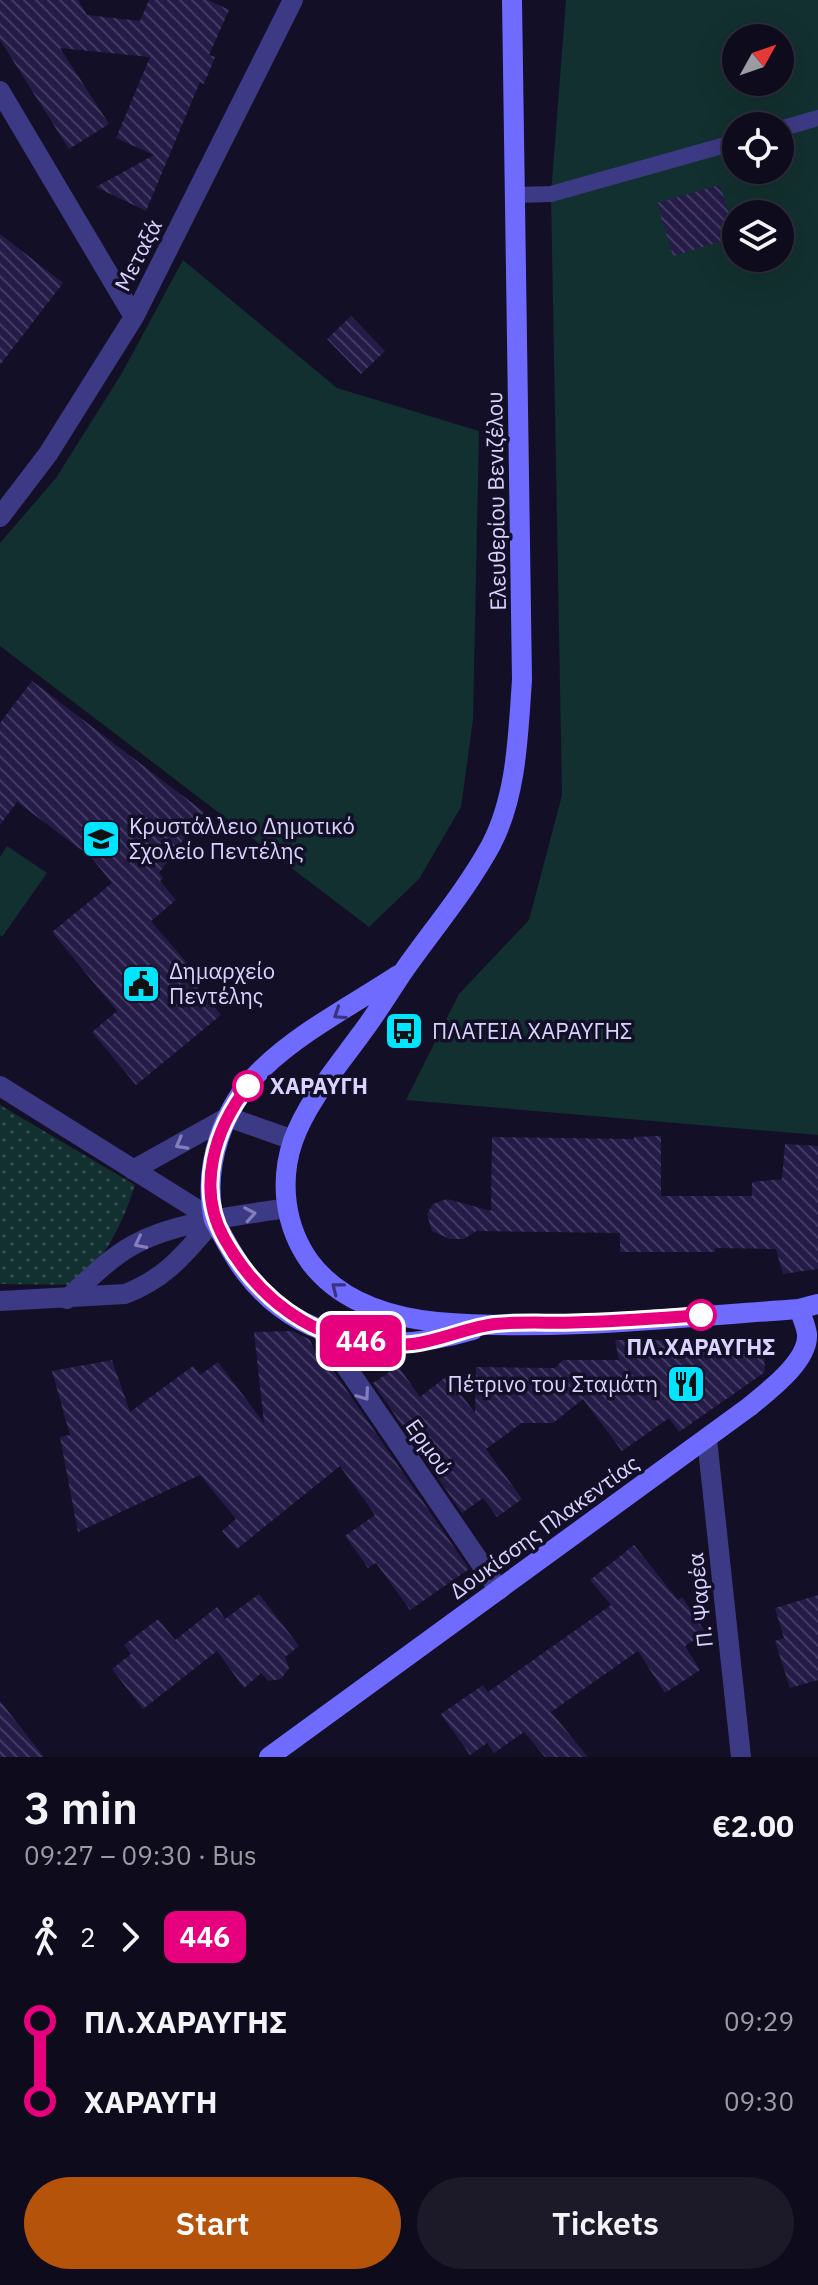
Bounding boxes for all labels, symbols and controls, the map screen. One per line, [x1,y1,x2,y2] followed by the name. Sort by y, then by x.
[722,24,794,96] north arrow
[722,24,794,272] map controls
[722,112,794,184] button: locate
[722,200,794,272] button: layers
[107,214,168,296] street label: Μεταξά
[479,391,512,611] street label: Ελευθερίου Βενιζέλου
[129,811,355,865] place label: Κρυστάλλειο Δημοτικό Σχολείο Πεντέλης
[80,818,122,860] school or university icon: Κρυστάλλειο Δημοτικό Σχολείο Πεντέλης
[169,956,275,1010] place label: Δημαρχείο Πεντέλης
[120,963,162,1005] public building icon: Δημαρχείο Πεντέλης
[333,1004,348,1019] one-way arrow
[383,1010,425,1052] bus stop icon: ΠΛΑΤΕΙΑ ΧΑΡΑΥΓΗΣ
[432,1016,633,1045] place label: ΠΛΑΤΕΙΑ ΧΑΡΑΥΓΗΣ
[233,1071,263,1101] marker: ΧΑΡΑΥΓΗ
[270,1071,368,1100] place label: ΧΑΡΑΥΓΗ
[175,1134,190,1150] one-way arrow
[243,1206,257,1223] one-way arrow
[133,1233,148,1249] one-way arrow
[331,1284,346,1298] one-way arrow
[686,1300,716,1330] marker: ΠΛ.ΧΑΡΑΥΓΗΣ
[315,1315,407,1367] line badge: 446
[336,1322,386,1359] text: 446
[626,1332,776,1361] place label: ΠΛ.ΧΑΡΑΥΓΗΣ
[665,1363,707,1405] restaurant icon: Πέτρινο του Σταμάτη
[448,1369,658,1398] place label: Πέτρινο του Σταμάτη
[354,1387,369,1401] one-way arrow
[400,1413,459,1481] street label: Ερμού
[443,1448,644,1605] street label: Δουκίσσης Πλακεντίας
[680,1551,719,1649] street label: Π. Ψαρέα
[24,1779,138,1836] text: 3 min
[712,1806,794,1845] text: €2.00
[24,1838,257,1872] text: 09:27 – 09:30 · Bus
[24,1915,68,1959] icon: walk
[108,1915,152,1959] icon: forward
[180,1918,230,1955] text: 446
[80,1920,96,1954] text: 2
[84,2002,287,2041] text: ΠΛ.ΧΑΡΑΥΓΗΣ
[724,2004,794,2038] text: 09:29
[84,2082,217,2121] text: ΧΑΡΑΥΓΗ
[724,2084,794,2118] text: 09:30
[24,2177,401,2269] button: Start
[417,2177,794,2269] button: Tickets

